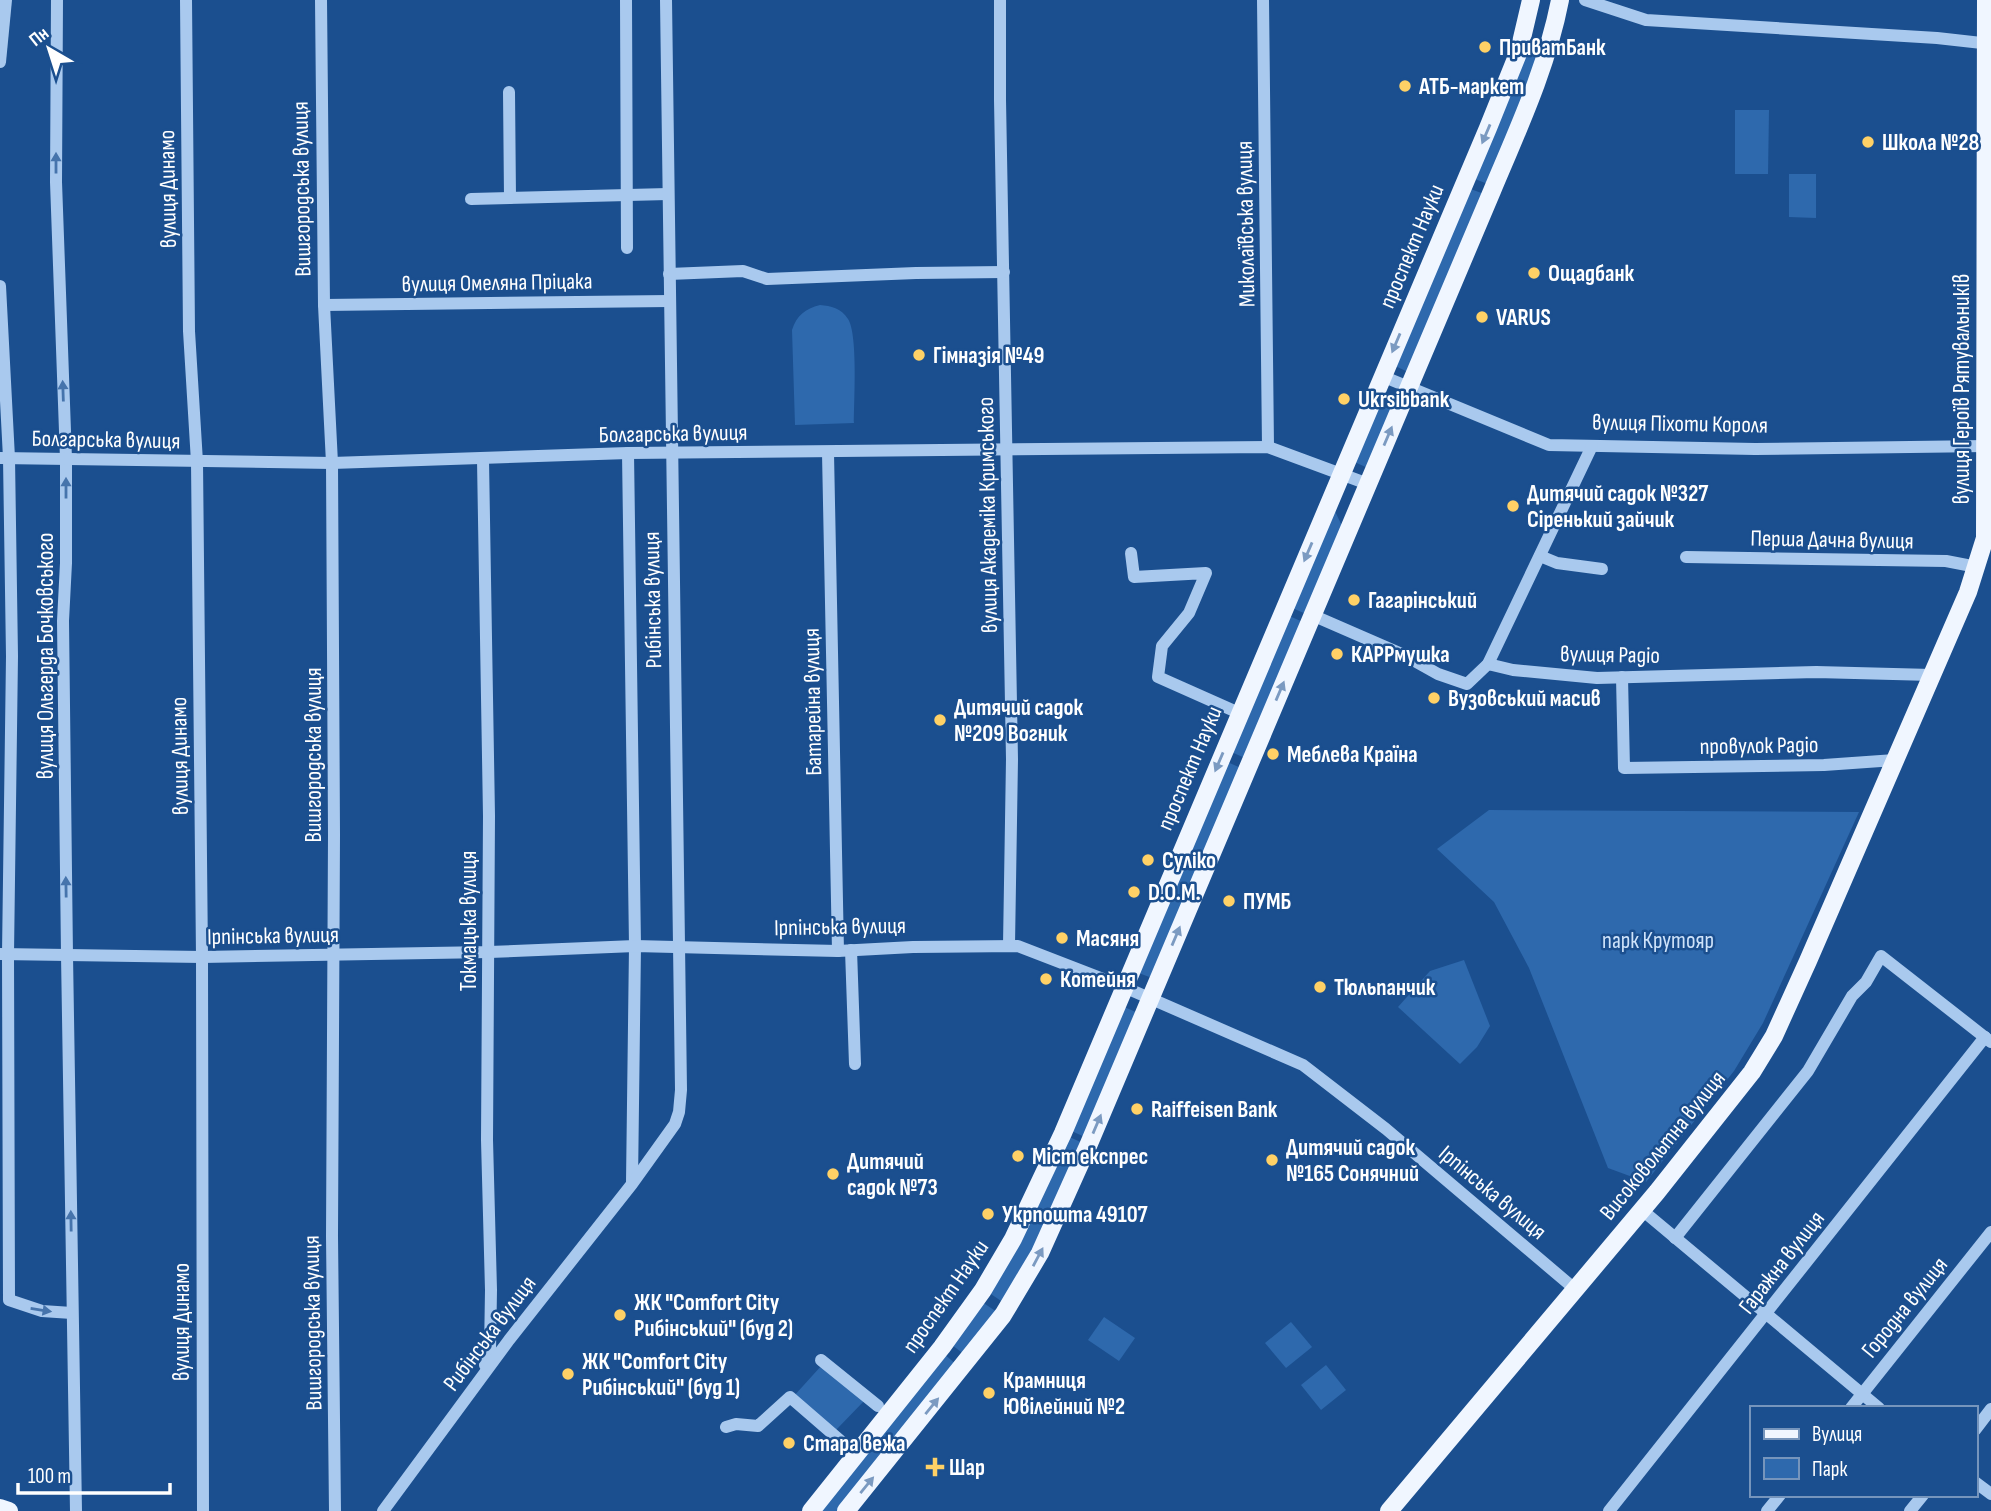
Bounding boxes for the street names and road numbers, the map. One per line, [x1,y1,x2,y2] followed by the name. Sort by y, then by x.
[286,101,318,277] street label: Вишгородська вулиця
[153,130,183,248] street label: вулиця Динамо
[1231,141,1261,307] street label: Миколаївська вулиця
[1373,180,1451,313] street label: проспект Науки
[401,267,593,299] street label: вулиця Омеляна Пріцака
[1948,274,1976,504] street label: вулиця Героїв Рятувальників
[972,397,1004,633] street label: вулиця Академіка Кримського
[1592,408,1768,440] street label: вулиця Піхоти Короля
[598,419,748,449] street label: Болгарська вулиця
[31,425,181,455] street label: Болгарська вулиця
[1750,525,1914,555] street label: Перша Дачна вулиця
[638,531,668,669] street label: Рибінська вулиця
[32,533,60,779] street label: вулиця Ольгерда Бочковського
[798,628,828,776] street label: Батарейна вулиця
[1560,640,1660,670] street label: вулиця Радіо
[300,667,328,843] street label: Вишгородська вулиця
[165,697,195,815] street label: вулиця Динамо
[1151,702,1229,835] street label: проспект Науки
[1699,731,1819,761] street label: провулок Радіо
[455,851,483,991] street label: Токмацька вулиця
[774,912,906,942] street label: Ірпінська вулиця
[207,921,339,951] street label: Ірпінська вулиця
[1594,1065,1732,1226] street label: Високовольтна вулиця
[1433,1140,1552,1246] street label: Ірпінська вулиця
[1733,1205,1831,1320] street label: Гаражна вулиця
[297,1235,329,1411] street label: Вишгородська вулиця
[897,1235,995,1359] street label: проспект Науки
[1856,1252,1954,1364] street label: Городна вулиця
[168,1263,196,1381] street label: вулиця Динамо
[437,1271,542,1397] street label: Рибінська вулиця

